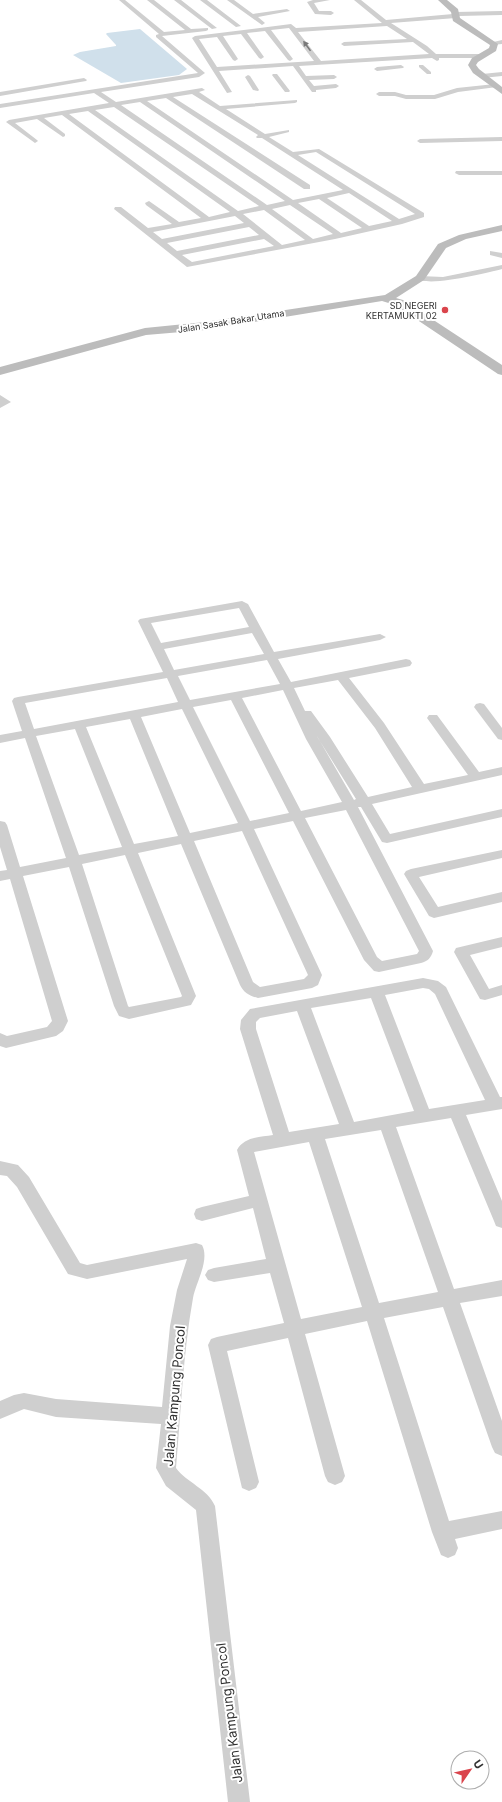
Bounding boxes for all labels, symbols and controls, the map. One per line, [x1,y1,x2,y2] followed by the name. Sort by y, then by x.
[303,41,311,52] one-way arrow
[366,300,437,321] place label: SD NEGERI KERTAMUKTI 02
[440,305,450,315] marker: SD NEGERI KERTAMUKTI 02
[177,307,285,335] street label: Jalan Sasak Bakar Utama
[160,1325,188,1467] street label: Jalan Kampung Poncol
[212,1642,246,1784] street label: Jalan Kampung Poncol
[450,1750,490,1790] north arrow
[470,1757,486,1772] text: U

